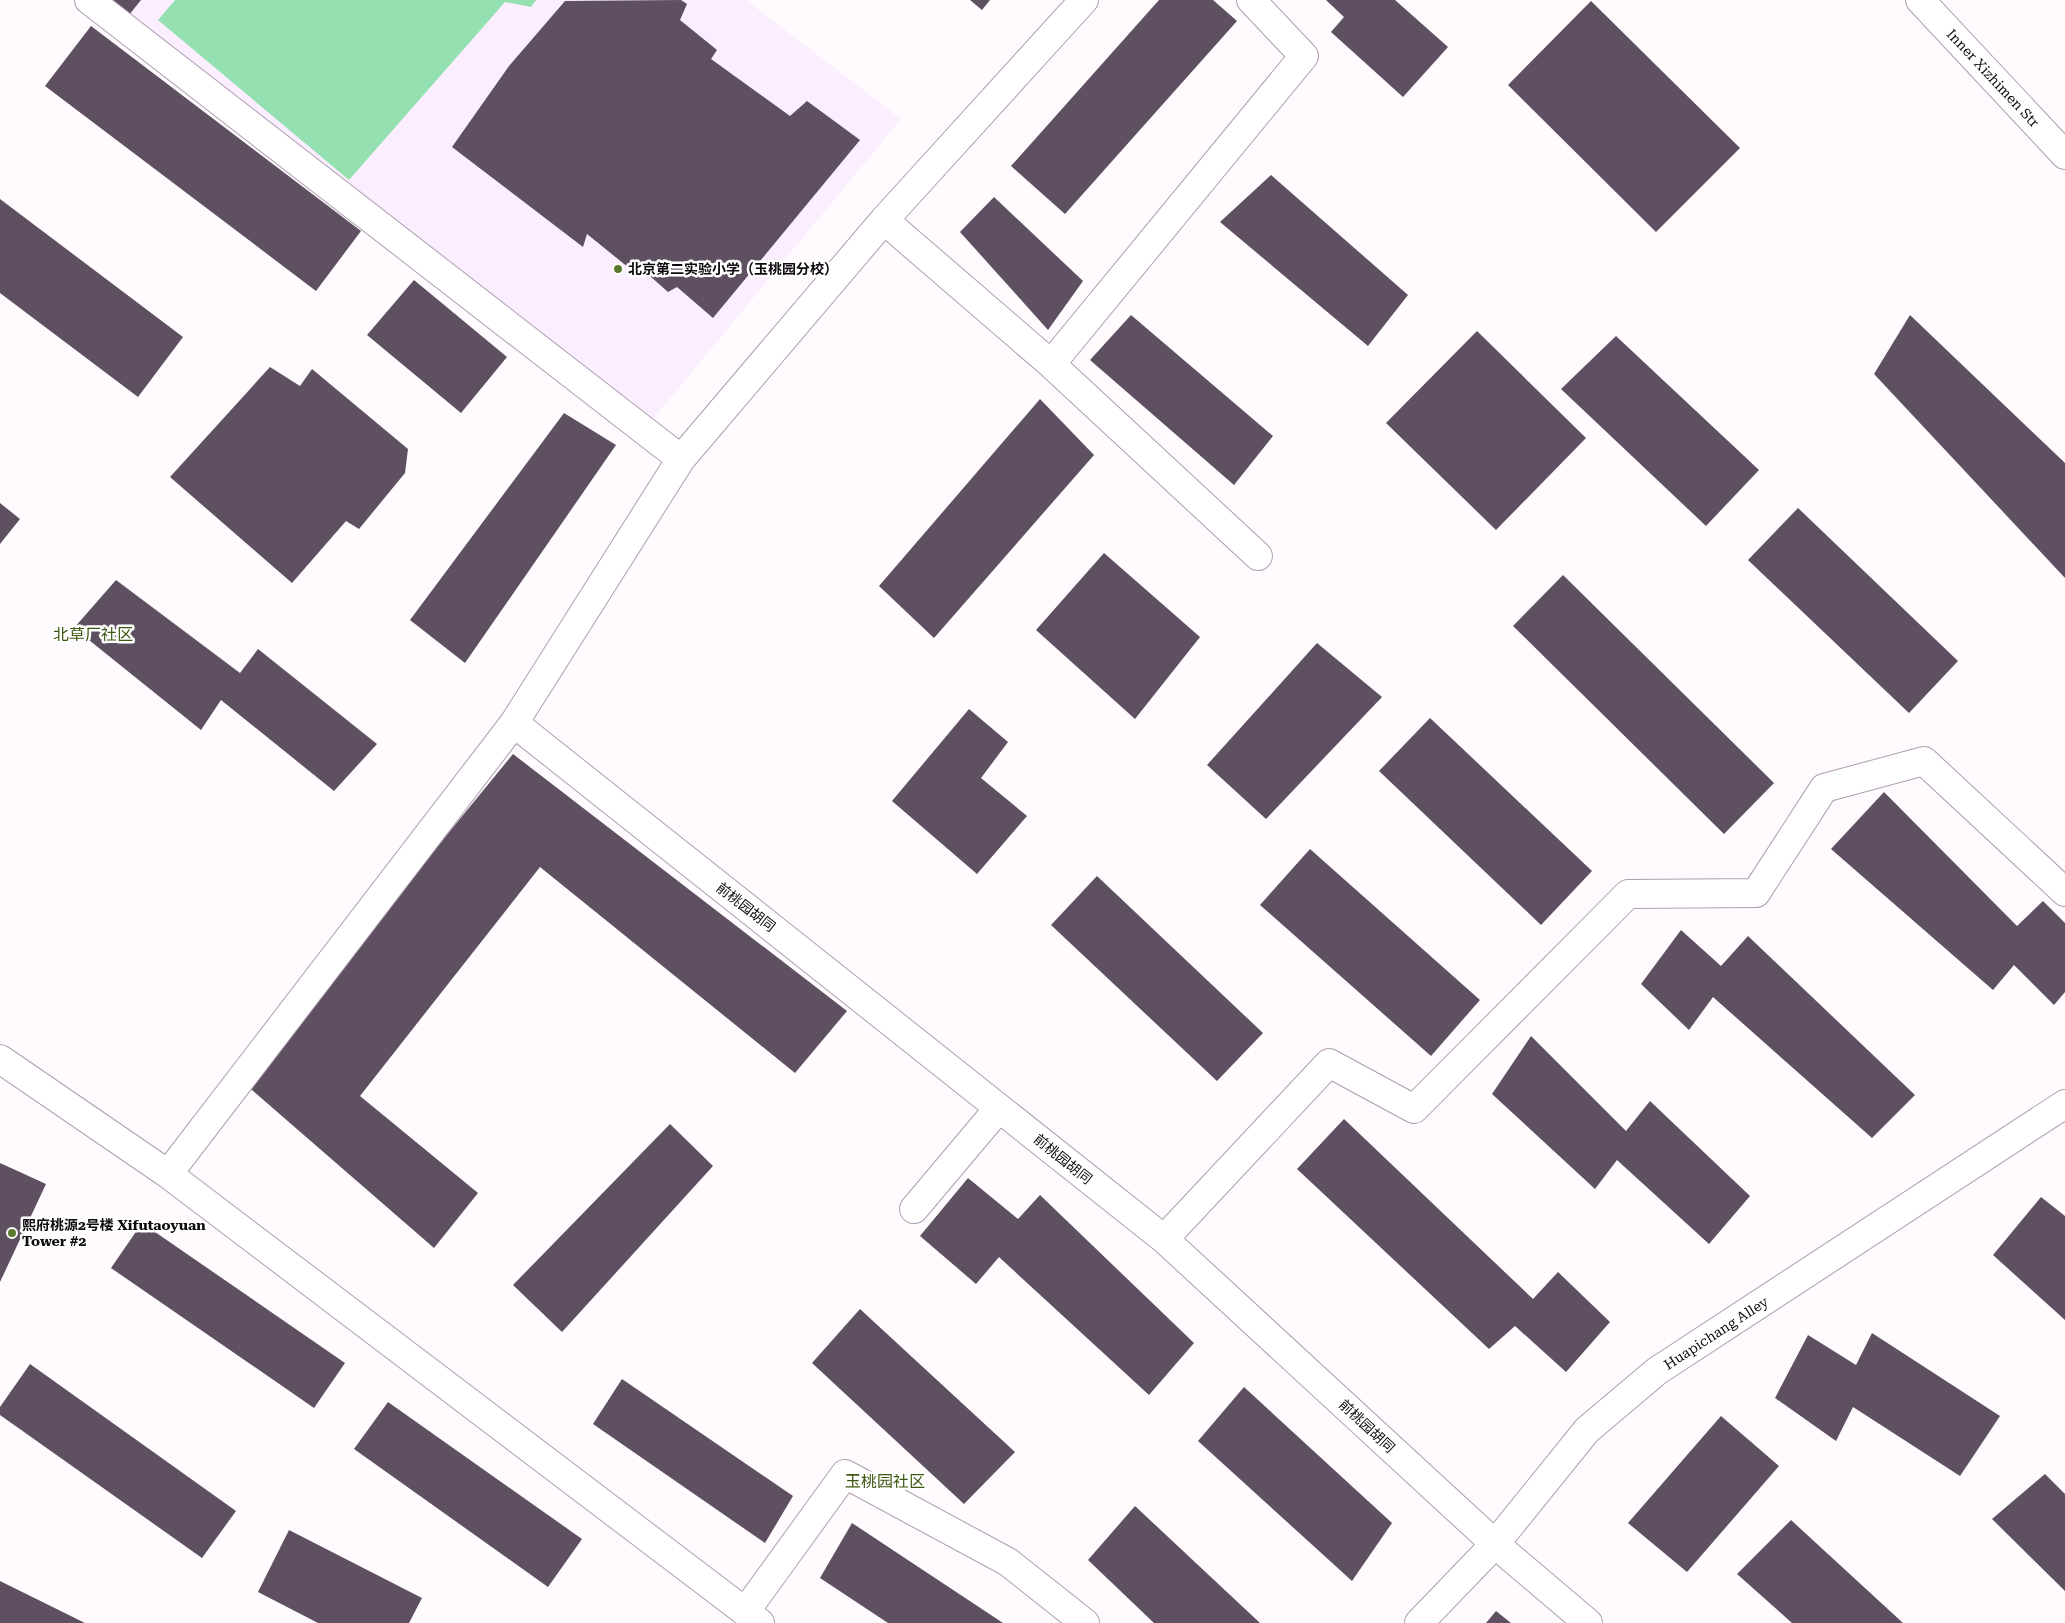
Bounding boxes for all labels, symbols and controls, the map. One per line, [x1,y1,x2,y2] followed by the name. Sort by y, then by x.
[1944,26,2043,130] street label: Inner Xizhimen Str
[628,261,838,277] place label: 北京第二实验小学（玉桃园分校）
[612,263,624,275] marker: 北京第二实验小学（玉桃园分校）
[53,625,133,644] district label: 北草厂社区
[713,879,779,935] street label: 前桃园胡同
[1031,1131,1095,1187] street label: 前桃园胡同
[22,1217,206,1249] place label: 熙府桃源2号楼 Xifutaoyuan Tower #2
[6,1227,18,1239] marker: 熙府桃源2号楼 Xifutaoyuan Tower #2
[1661,1293,1772,1373] street label: Huapichang Alley
[1336,1396,1398,1456] street label: 前桃园胡同
[845,1472,925,1491] district label: 玉桃园社区

